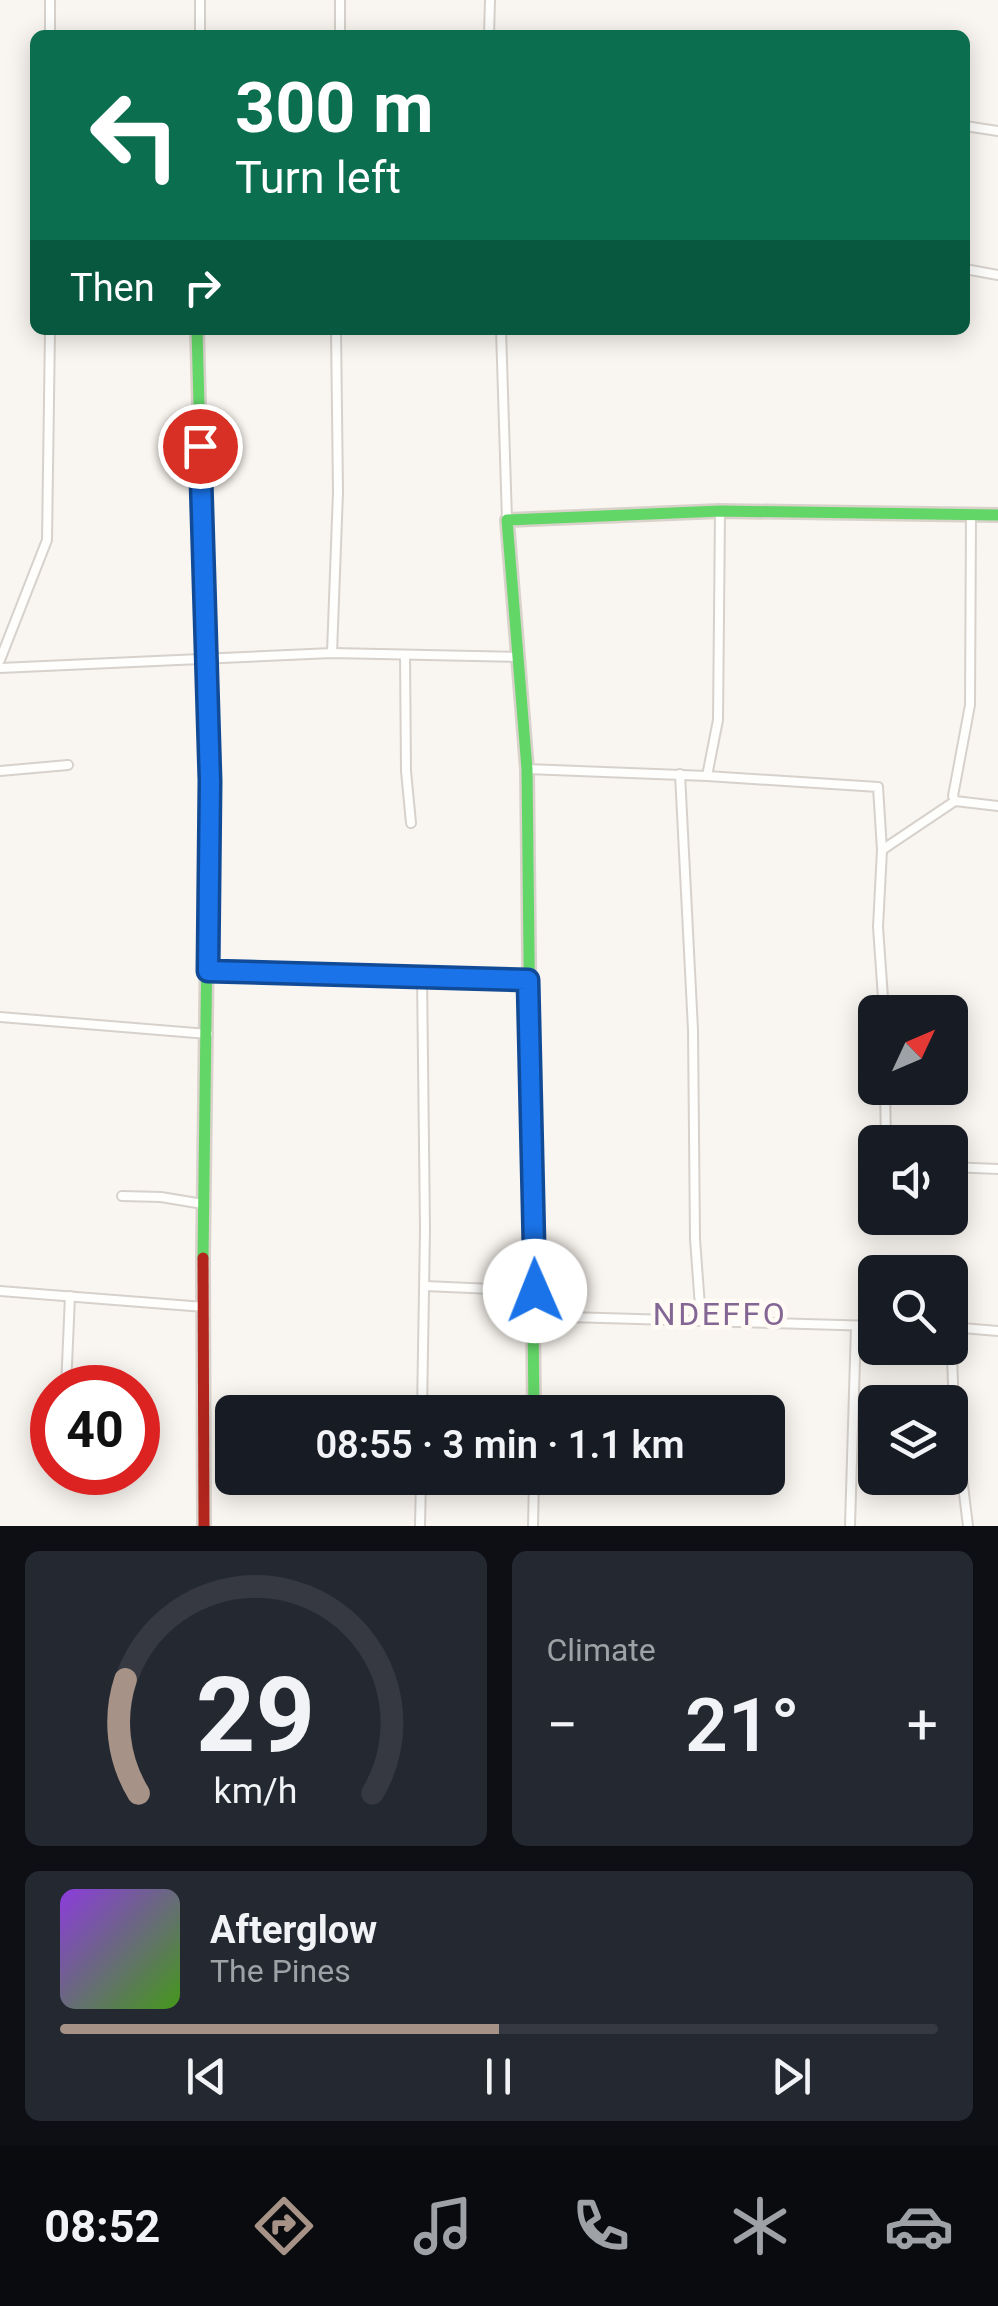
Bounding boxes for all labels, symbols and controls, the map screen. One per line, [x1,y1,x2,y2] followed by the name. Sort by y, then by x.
[235,67,434,149] text: 300 m
[70,70,200,200] icon: left
[235,151,401,204] text: Turn left
[175,260,230,315] icon: right
[70,266,155,310] text: Then
[158,404,243,489] pin
[173,419,228,474] icon: arrive
[858,995,968,1105] north arrow
[858,995,968,1495] map controls
[858,1125,968,1235] button: sound
[483,1239,587,1343] position arrow
[858,1255,968,1365] button: search
[653,1295,787,1333] district label: NDEFFO
[30,1365,160,1495] speed limit sign: 40
[858,1385,968,1495] button: layers
[315,1423,685,1467] text: 08:55 · 3 min · 1.1 km
[547,1631,656,1669] text: Climate
[196,1655,315,1776] text: 29
[685,1681,800,1769] text: 21°
[547,1693,578,1757] text: −
[907,1693,938,1757] text: +
[214,1770,298,1812] text: km/h
[210,1908,377,1952] text: Afterglow
[210,1952,351,1990] text: The Pines
[179,2049,234,2104] icon: previous
[471,2049,526,2104] icon: pause
[764,2049,819,2104] icon: next
[249,2191,319,2261] icon: directions
[408,2191,478,2261] icon: music
[566,2191,636,2261] icon: phone
[725,2191,795,2261] icon: climate
[884,2191,954,2261] icon: car
[44,2200,160,2253] text: 08:52

